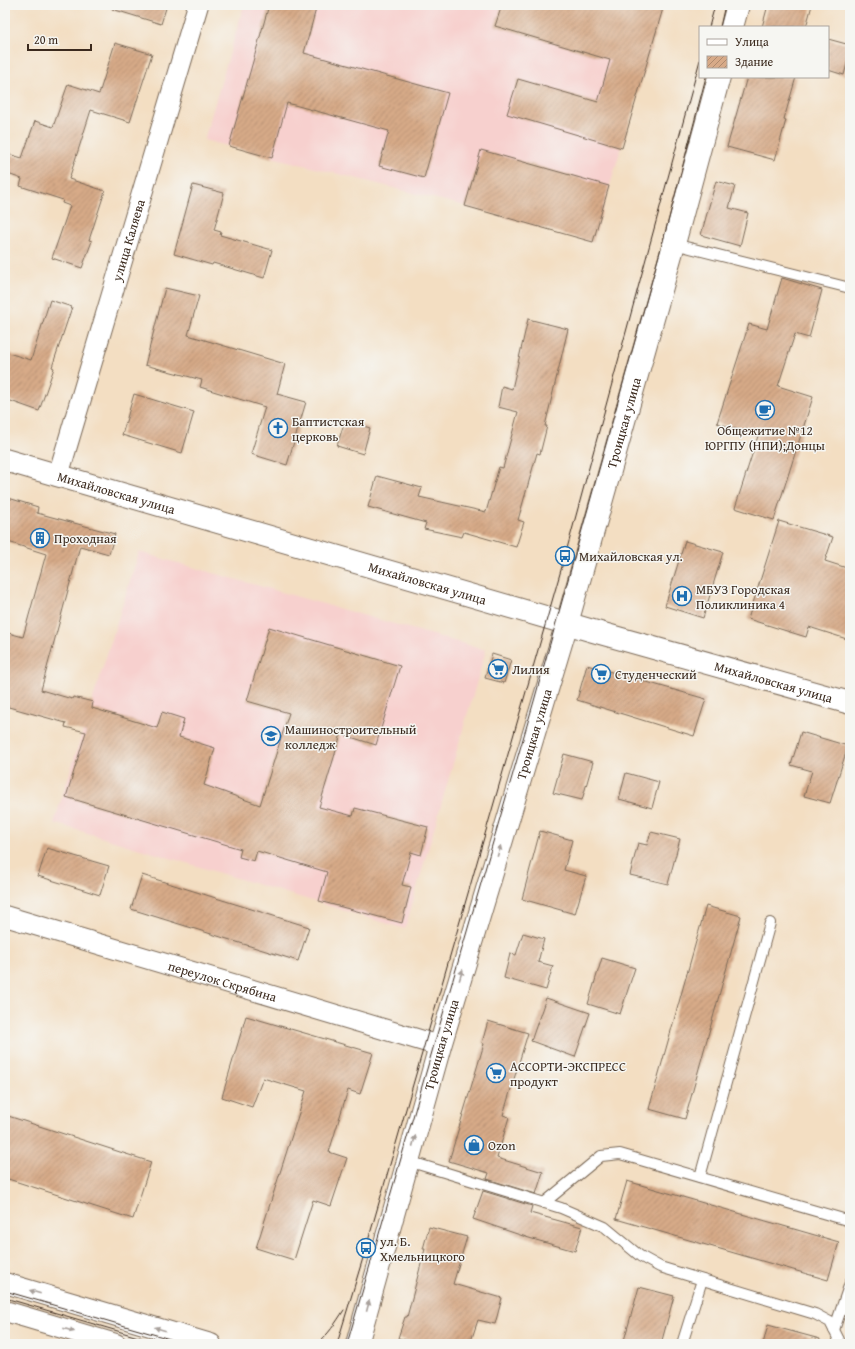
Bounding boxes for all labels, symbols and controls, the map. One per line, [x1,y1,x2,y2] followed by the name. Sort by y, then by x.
[28,26,91,52] scale bar
[699,26,829,78] legend
[34,31,58,48] text: 20 m
[735,33,769,50] text: Улица
[735,53,774,70] text: Здание
[107,196,149,284] street label: улица Каляева
[602,374,646,470] street label: Троицкая улица
[754,399,776,421] cafe icon: Общежитие №12 ЮРГПУ (НПИ);Донцы
[292,412,365,446] place label: Баптистская церковь
[267,417,289,439] church icon: Баптистская церковь
[705,421,825,455] place label: Общежитие №12 ЮРГПУ (НПИ);Донцы
[55,466,178,519] street label: Михайловская улица
[29,527,51,549] building icon: Проходная
[54,529,117,548] place label: Проходная
[554,545,576,567] bus stop icon: Михайловская ул.
[579,547,683,566] place label: Михайловская ул.
[366,557,490,609] street label: Михайловская улица
[696,580,790,614] place label: МБУЗ Городская Поликлиника 4
[671,585,693,607] hospital icon: МБУЗ Городская Поликлиника 4
[712,656,836,707] street label: Михайловская улица
[487,658,509,680] supermarket icon: Лилия
[512,660,550,679] place label: Лилия
[590,663,612,685] supermarket icon: Студенческий
[615,665,697,684] place label: Студенческий
[511,686,556,782] street label: Троицкая улица
[285,720,417,754] place label: Машиностроительный колледж
[260,725,282,747] school or university icon: Машиностроительный колледж
[496,845,502,857] one-way arrow
[166,956,280,1006] street label: переулок Скрябина
[458,969,464,981] one-way arrow
[419,996,463,1092] street label: Троицкая улица
[510,1057,626,1091] place label: АССОРТИ-ЭКСПРЕСС продукт
[485,1062,507,1084] supermarket icon: АССОРТИ-ЭКСПРЕСС продукт
[411,1134,417,1146] one-way arrow
[463,1134,485,1156] shop icon: Ozon
[488,1136,516,1155] place label: Ozon
[379,1232,465,1266] place label: ул. Б. Хмельницкого
[355,1237,377,1259] bus stop icon: ул. Б. Хмельницкого
[29,1289,41,1295] one-way arrow
[365,1300,371,1312] one-way arrow
[154,1326,166,1332] one-way arrow
[63,1327,75,1333] one-way arrow

